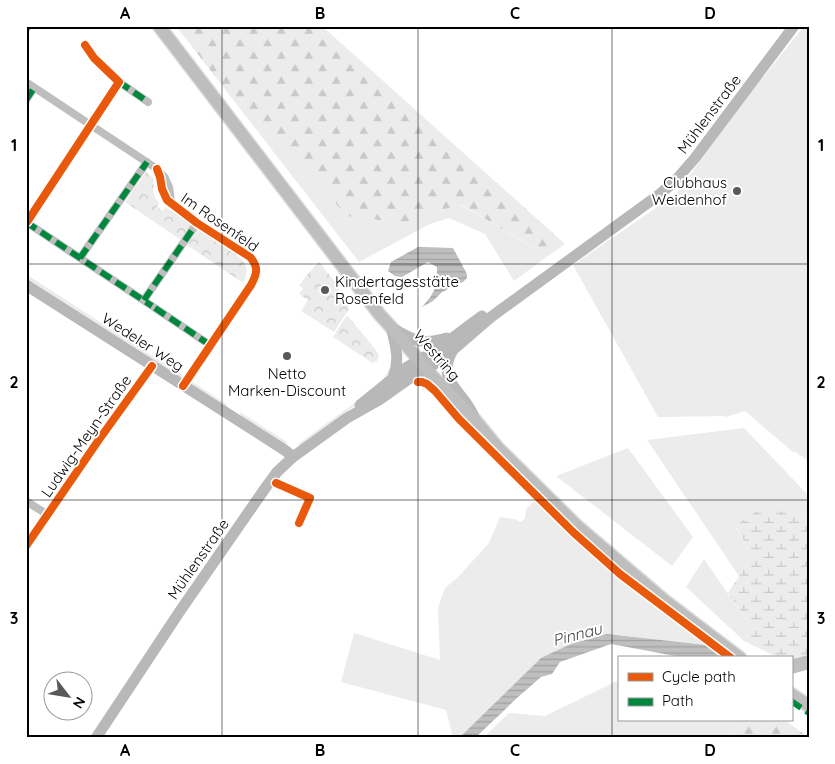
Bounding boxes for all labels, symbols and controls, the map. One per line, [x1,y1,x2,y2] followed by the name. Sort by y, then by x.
[120,3,131,23] text: A
[315,3,325,23] text: B
[510,3,520,23] text: C
[704,3,716,23] text: D
[673,71,745,157] street label: Mühlenstraße
[11,135,17,155] text: 1
[818,135,824,155] text: 1
[652,173,728,209] place label: Clubhaus Weidenhof
[731,185,743,197] marker: Clubhaus Weidenhof
[178,188,262,256] street label: Im Rosenfeld
[335,272,459,308] place label: Kindertagesstätte Rosenfeld
[319,284,331,296] marker: Kindertagesstätte Rosenfeld
[98,308,188,376] street label: Wedeler Weg
[410,325,464,385] street label: Westring
[281,350,293,362] marker: Netto Marken-Discount
[228,364,346,400] place label: Netto Marken-Discount
[37,371,135,501] street label: Ludwig-Meyn-Straße
[9,372,19,392] text: 2
[816,372,826,392] text: 2
[163,515,233,603] street label: Mühlenstraße
[10,608,18,628] text: 3
[817,608,825,628] text: 3
[550,618,605,650] water label: Pinnau
[618,656,792,722] legend
[662,667,736,686] text: Cycle path
[42,672,92,722] north arrow
[662,691,694,710] text: Path
[69,694,90,712] text: N
[120,740,131,760] text: A
[315,740,325,760] text: B
[510,740,520,760] text: C
[704,740,716,760] text: D

